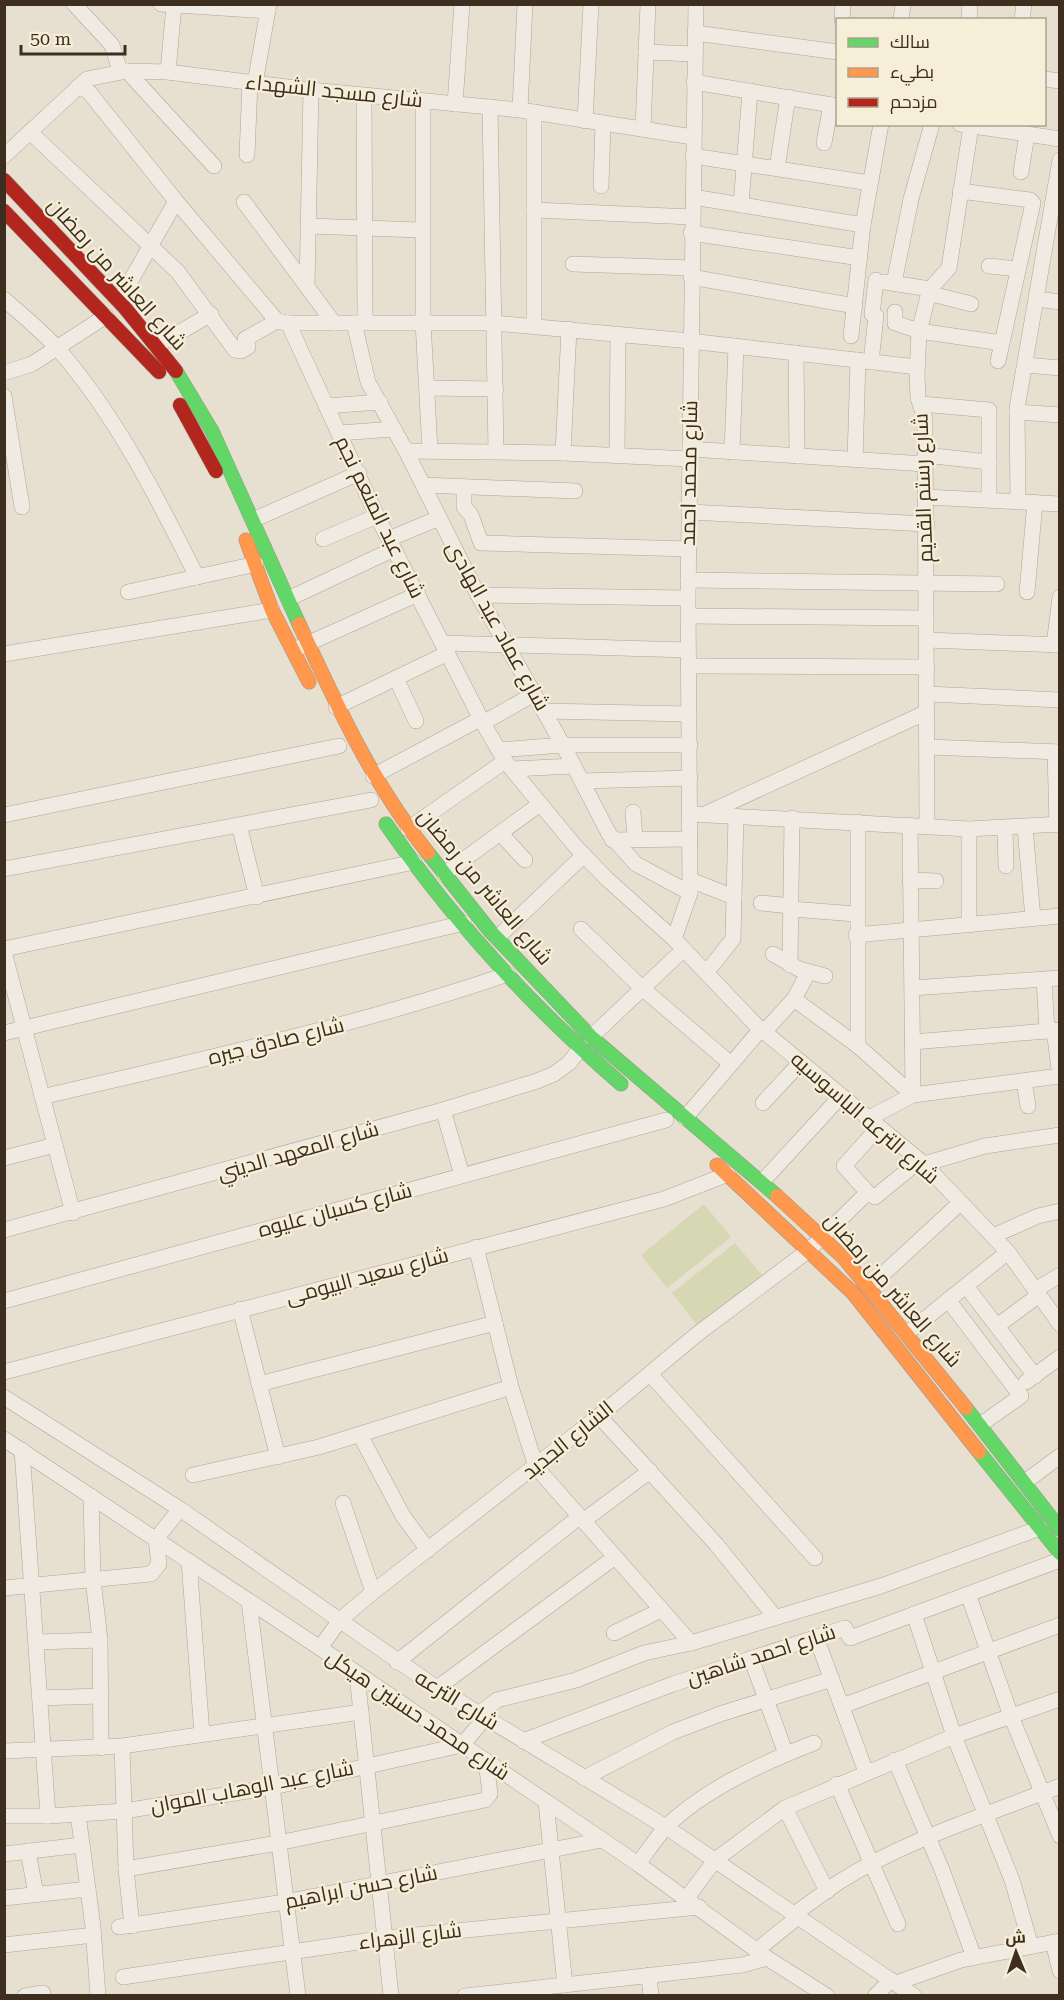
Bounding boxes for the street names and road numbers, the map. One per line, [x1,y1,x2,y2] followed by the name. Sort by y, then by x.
[244,70,424,114] street label: شارع مسجد الشهداء
[41,193,192,356] street label: شارع العاشر من رمضان
[676,400,704,546] street label: شارع محمد احمد
[908,413,940,563] street label: شارع رستم القديم
[329,432,430,603] street label: شارع عبد المنعم نجم
[440,537,555,716] street label: شارع عماد عبد الهادى
[411,804,557,971] street label: شارع العاشر من رمضان
[205,1012,347,1071] street label: شارع صادق جيره
[785,1047,944,1190] street label: شارع الترعه الباسوسيه
[214,1116,383,1189] street label: شارع المعهد الديني
[255,1178,415,1244] street label: شارع كسبان عليوه
[818,1208,966,1373] street label: شارع العاشر من رمضان
[283,1243,451,1311] street label: شارع سعيد البيومى
[518,1396,620,1486] street label: الشارع الجديد
[684,1620,839,1692] street label: شارع احمد شاهين
[321,1645,514,1787] street label: شارع محمد حسنين هيكل
[410,1665,503,1737] street label: شارع الترعه
[148,1755,356,1820] street label: شارع عبد الوهاب الموان
[283,1860,440,1916] street label: شارع حسن ابراهيم
[357,1918,463,1956] street label: شارع الزهراء

